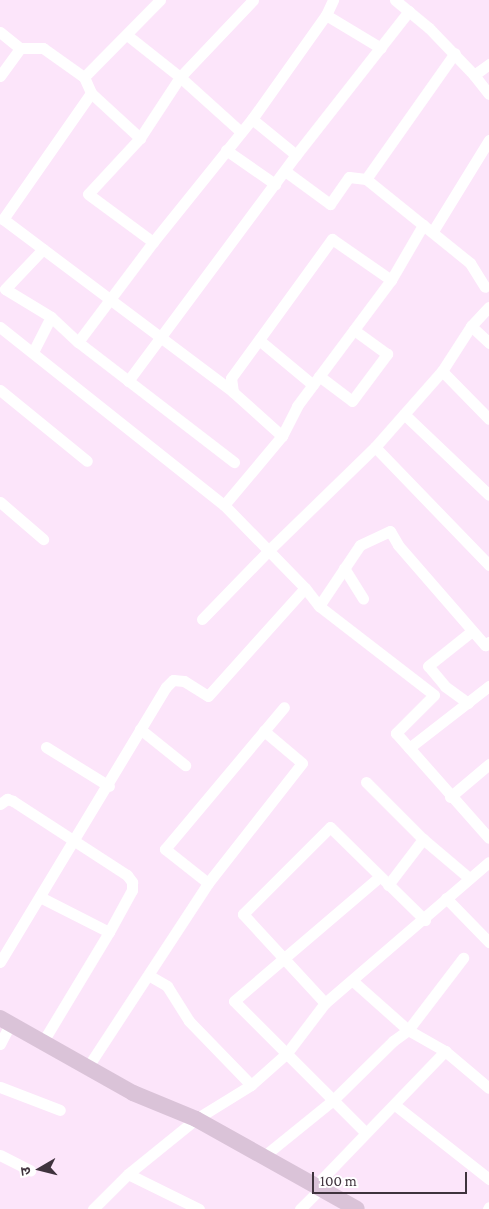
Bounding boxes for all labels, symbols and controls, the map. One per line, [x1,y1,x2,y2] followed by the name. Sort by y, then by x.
[15,1144,65,1194] north arrow
[314,1162,469,1194] scale bar
[17,1166,34,1176] text: उ
[320,1173,357,1189] text: 100 m

